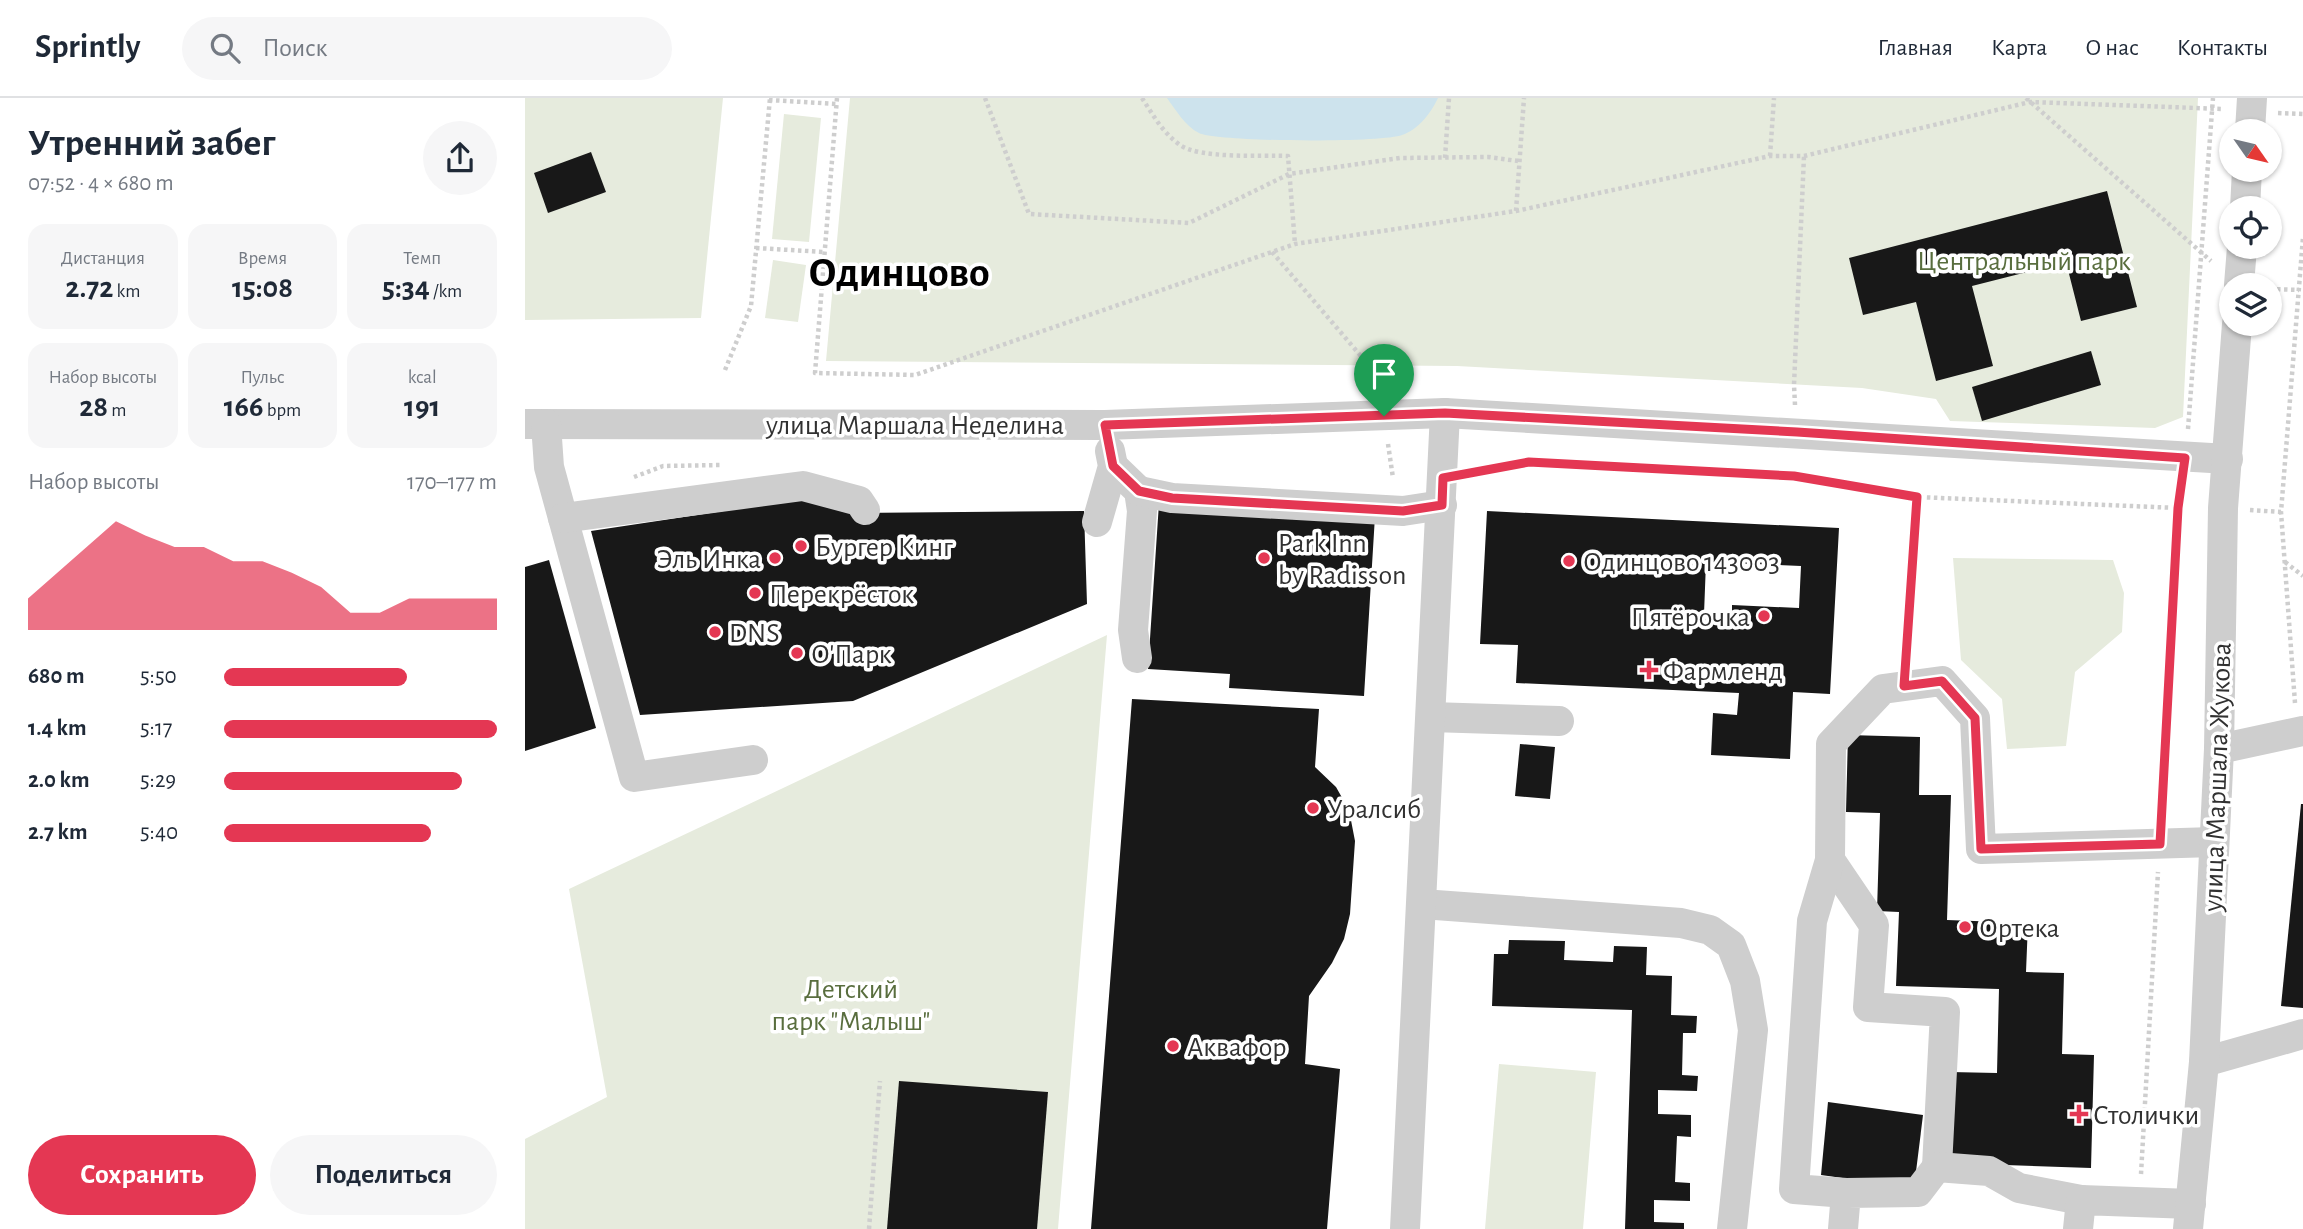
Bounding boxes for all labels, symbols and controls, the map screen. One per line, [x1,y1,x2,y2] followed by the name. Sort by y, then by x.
[182,17,672,80] search box
[206,29,244,67] icon: search
[35,31,140,64] text: Sprintly
[262,35,327,61] text: Поиск
[1878,36,1953,60] text: Главная
[1991,36,2047,60] text: Карта
[2085,36,2139,60] text: О нас
[2177,36,2268,60] text: Контакты
[2219,119,2282,182] north arrow
[2219,119,2282,336] map controls
[423,121,497,195] button: share
[28,125,275,163] text: Утренний забег
[28,172,174,195] text: 07:52 · 4 × 680 m
[2219,196,2282,259] button: locate
[1917,248,2131,276] park label: Центральный парк
[61,249,145,268] text: Дистанция
[238,249,287,268] text: Время
[403,249,441,268] text: Темп
[808,252,990,294] district label: Одинцово
[65,273,113,303] text: 2.72
[232,273,293,303] text: 15:08
[382,273,430,303] text: 5:34
[2219,273,2282,336] button: layers
[113,282,140,301] text: km
[430,282,462,301] text: /km
[1354,344,1414,416] pin
[1365,355,1403,393] icon: arrive
[49,368,157,387] text: Набор высоты
[240,368,285,387] text: Пульс
[408,368,437,387] text: kcal
[79,392,108,422] text: 28
[224,392,264,422] text: 166
[404,392,440,422] text: 191
[108,401,126,420] text: m
[264,401,301,420] text: bpm
[765,412,1064,440] street label: улица Маршала Неделина
[28,471,160,494] text: Набор высоты
[407,471,497,494] text: 170–177 m
[1278,530,1406,590] place label: Park Inn by Radisson
[815,534,953,562] place label: Бургер Кинг
[793,538,809,554] marker: Бургер Кинг
[656,546,761,574] place label: Эль Инка
[1583,549,1780,577] place label: Одинцово 143003
[767,550,783,566] marker: Эль Инка
[1256,550,1272,566] marker: Park Inn by Radisson
[1561,553,1577,569] marker: Одинцово 143003
[769,581,914,609] place label: Перекрёсток
[747,585,763,601] marker: Перекрёсток
[1631,604,1750,632] place label: Пятёрочка
[1756,608,1772,624] marker: Пятёрочка
[729,620,779,648] place label: DNS
[707,624,723,640] marker: DNS
[811,641,892,669] place label: О'Парк
[2199,642,2237,913] street label: улица Маршала Жукова
[789,645,805,661] marker: О'Парк
[1663,658,1783,686] place label: Фармленд
[1641,662,1657,678] marker: Фармленд
[28,665,84,688] text: 680 m
[140,665,177,688] text: 5:50
[28,717,87,740] text: 1.4 km
[140,717,172,740] text: 5:17
[28,769,90,792] text: 2.0 km
[140,769,176,792] text: 5:29
[1327,796,1421,824] place label: Уралсиб
[1305,800,1321,816] marker: Уралсиб
[28,821,87,844] text: 2.7 km
[140,821,178,844] text: 5:40
[1979,915,2060,943] place label: Ортека
[1957,919,1973,935] marker: Ортека
[772,976,930,1036] park label: Детский парк "Малыш"
[1187,1034,1287,1062] place label: Аквафор
[1165,1038,1181,1054] marker: Аквафор
[2093,1102,2199,1130] place label: Столички
[2071,1106,2087,1122] marker: Столички
[28,1135,256,1215] button: Сохранить
[270,1135,497,1215] button: Поделиться

